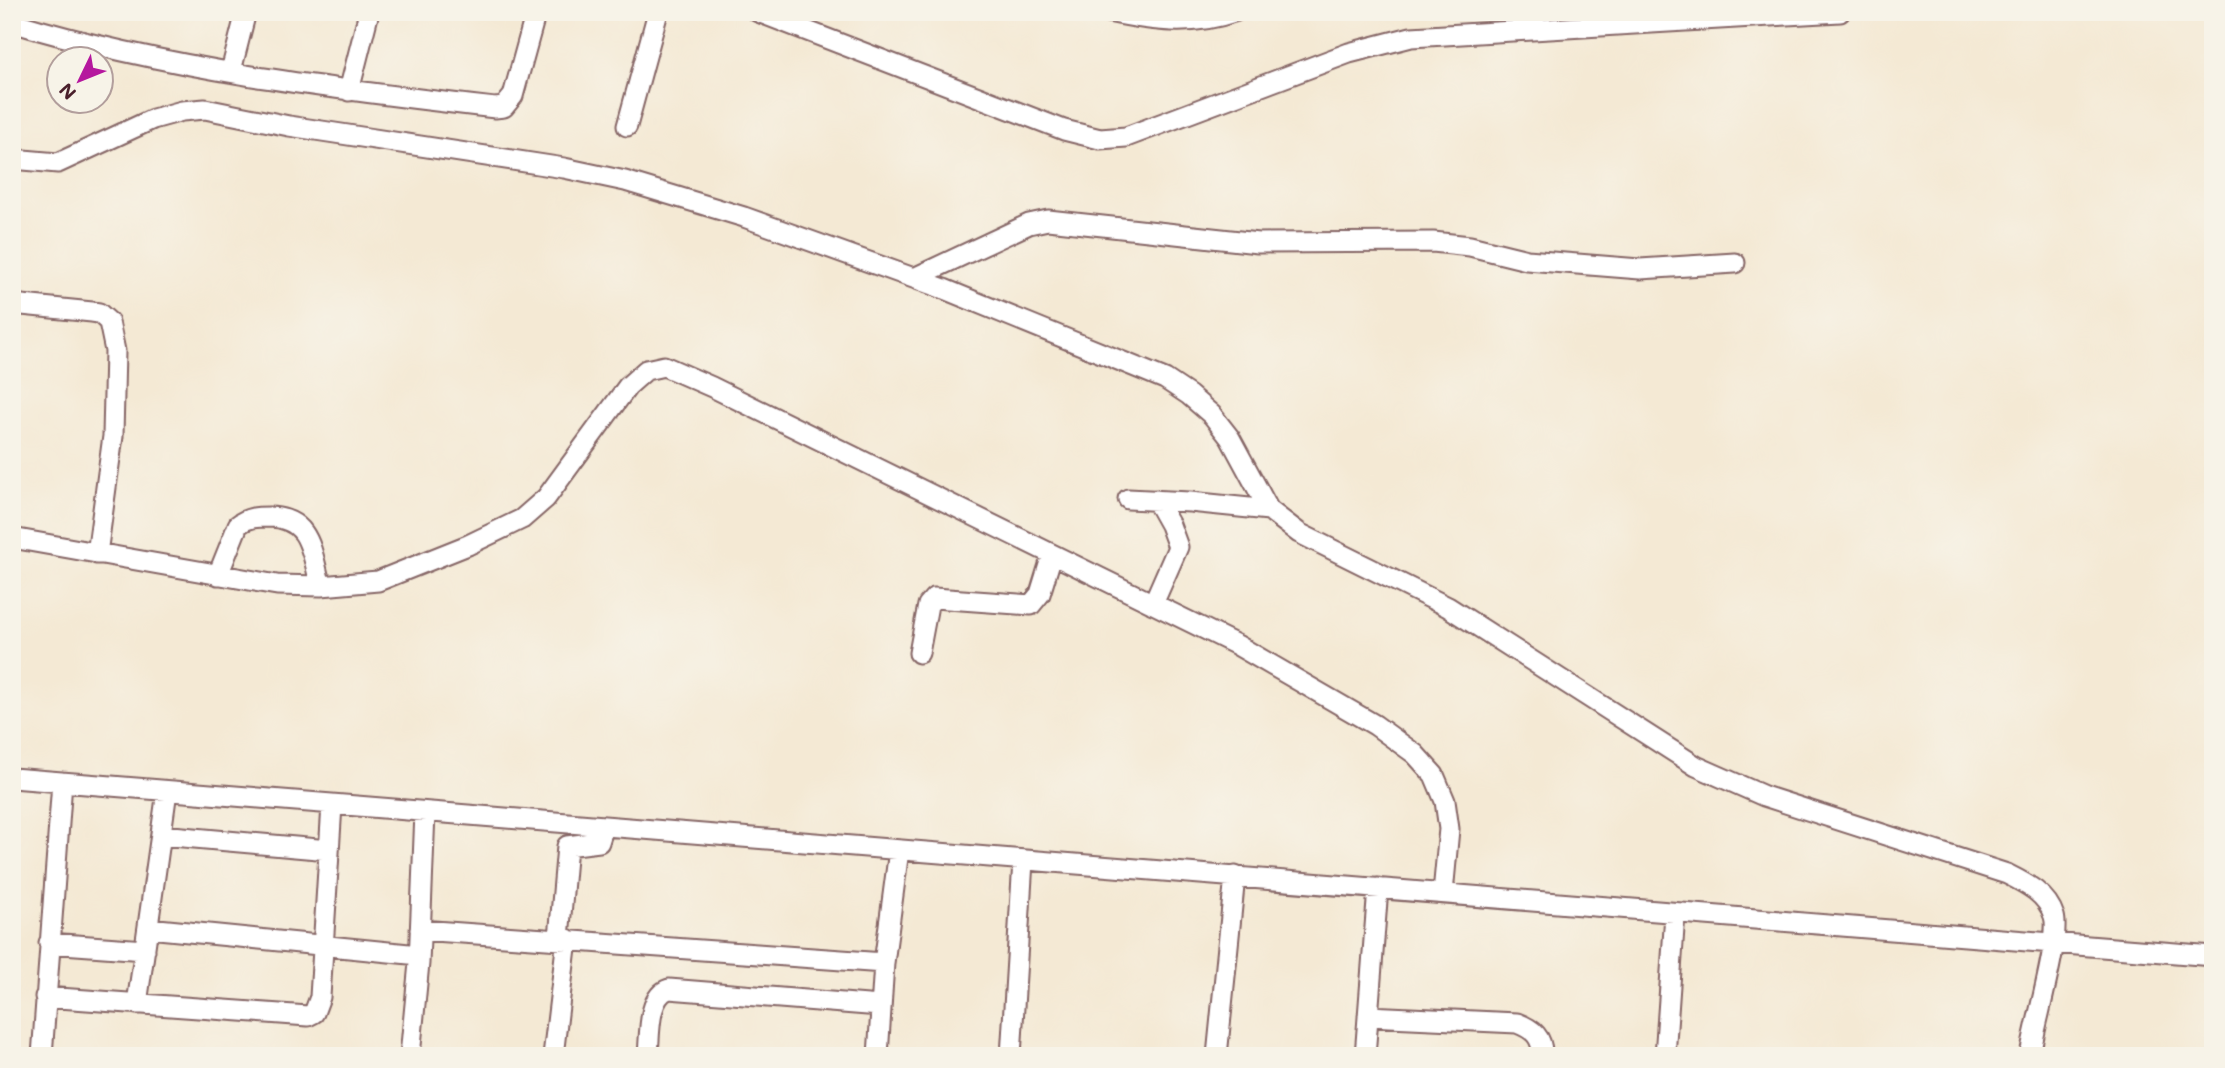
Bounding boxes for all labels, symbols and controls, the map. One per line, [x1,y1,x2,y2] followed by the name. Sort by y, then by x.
[46,46,116,116] north arrow
[53,78,81,106] text: N

